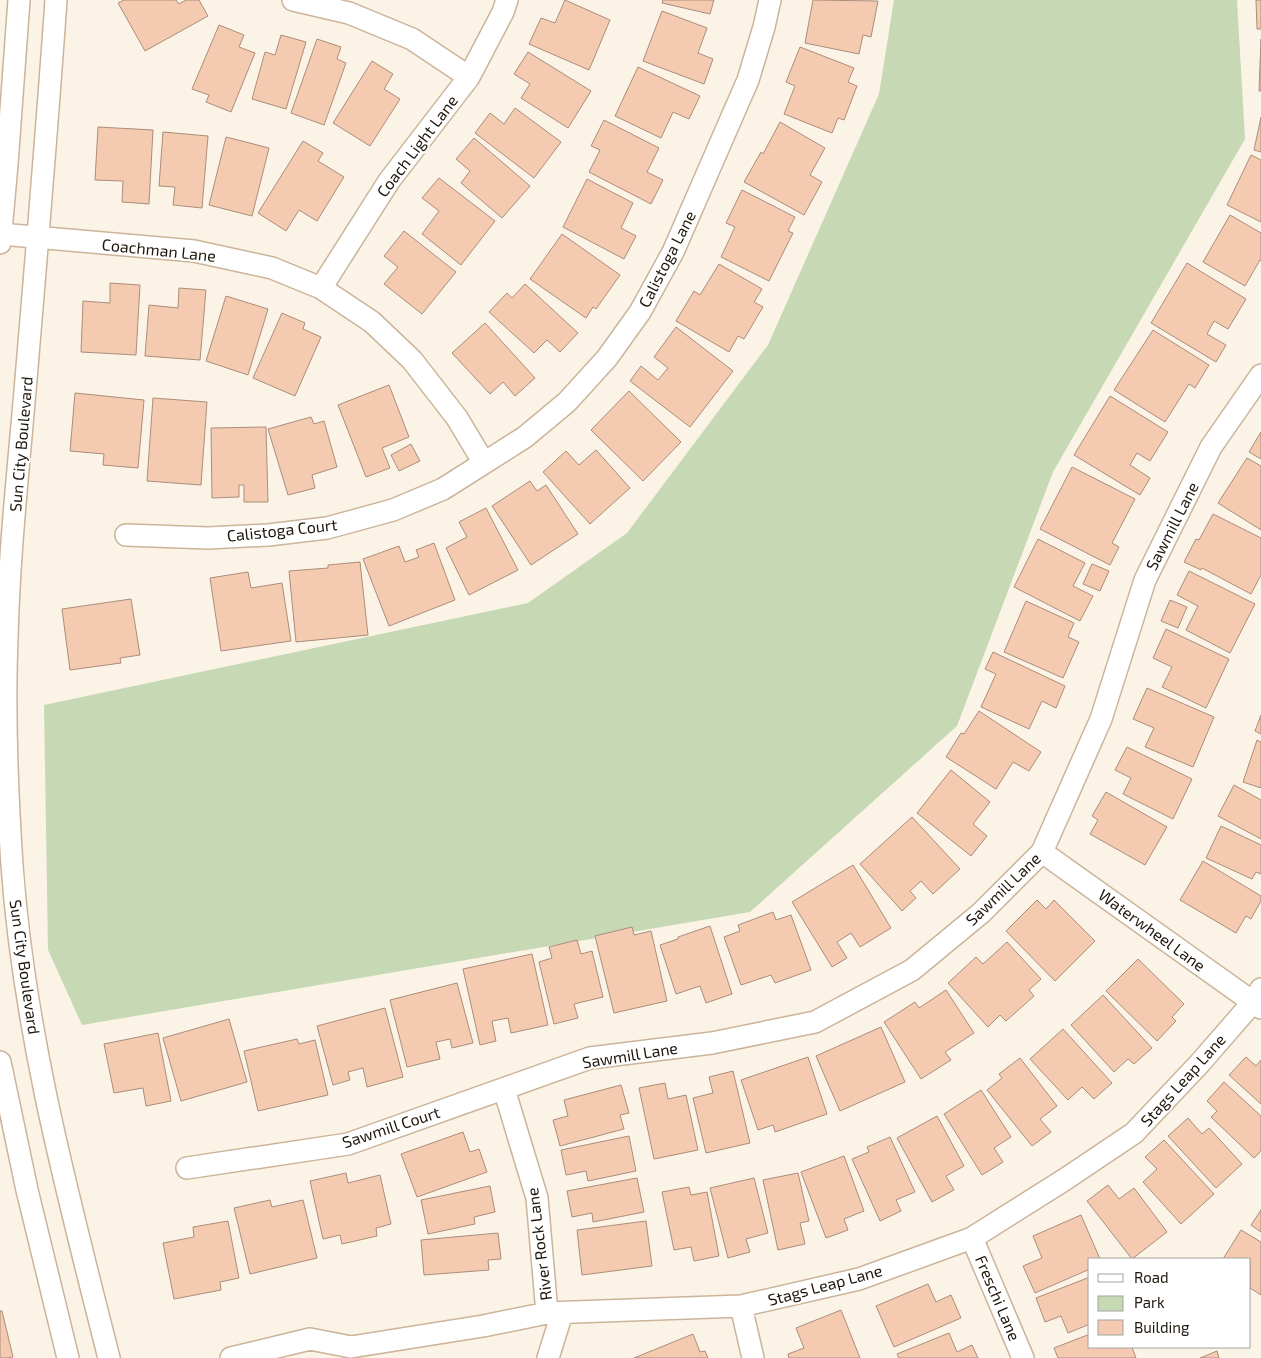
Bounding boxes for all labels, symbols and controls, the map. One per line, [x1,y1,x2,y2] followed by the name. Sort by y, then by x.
[372,91,461,200] street label: Coach Light Lane
[634,207,699,310] street label: Calistoga Lane
[101,234,217,265] street label: Coachman Lane
[5,375,36,512] street label: Sun City Boulevard
[1141,478,1202,573] street label: Sawmill Lane
[226,514,338,545] street label: Calistoga Court
[961,848,1044,929] street label: Sawmill Lane
[1095,884,1209,975] street label: Waterwheel Lane
[7,898,44,1036] street label: Sun City Boulevard
[1136,1030,1229,1130] street label: Stags Leap Lane
[581,1038,679,1071] street label: Sawmill Lane
[340,1102,442,1151] street label: Sawmill Court
[522,1186,555,1302] street label: River Rock Lane
[972,1252,1025,1343] street label: Freschi Lane
[1088,1258,1251,1348] legend
[766,1260,884,1309] street label: Stags Leap Lane
[1134,1268,1169,1286] text: Road
[1134,1293,1165,1311] text: Park
[1134,1318,1190,1336] text: Building

